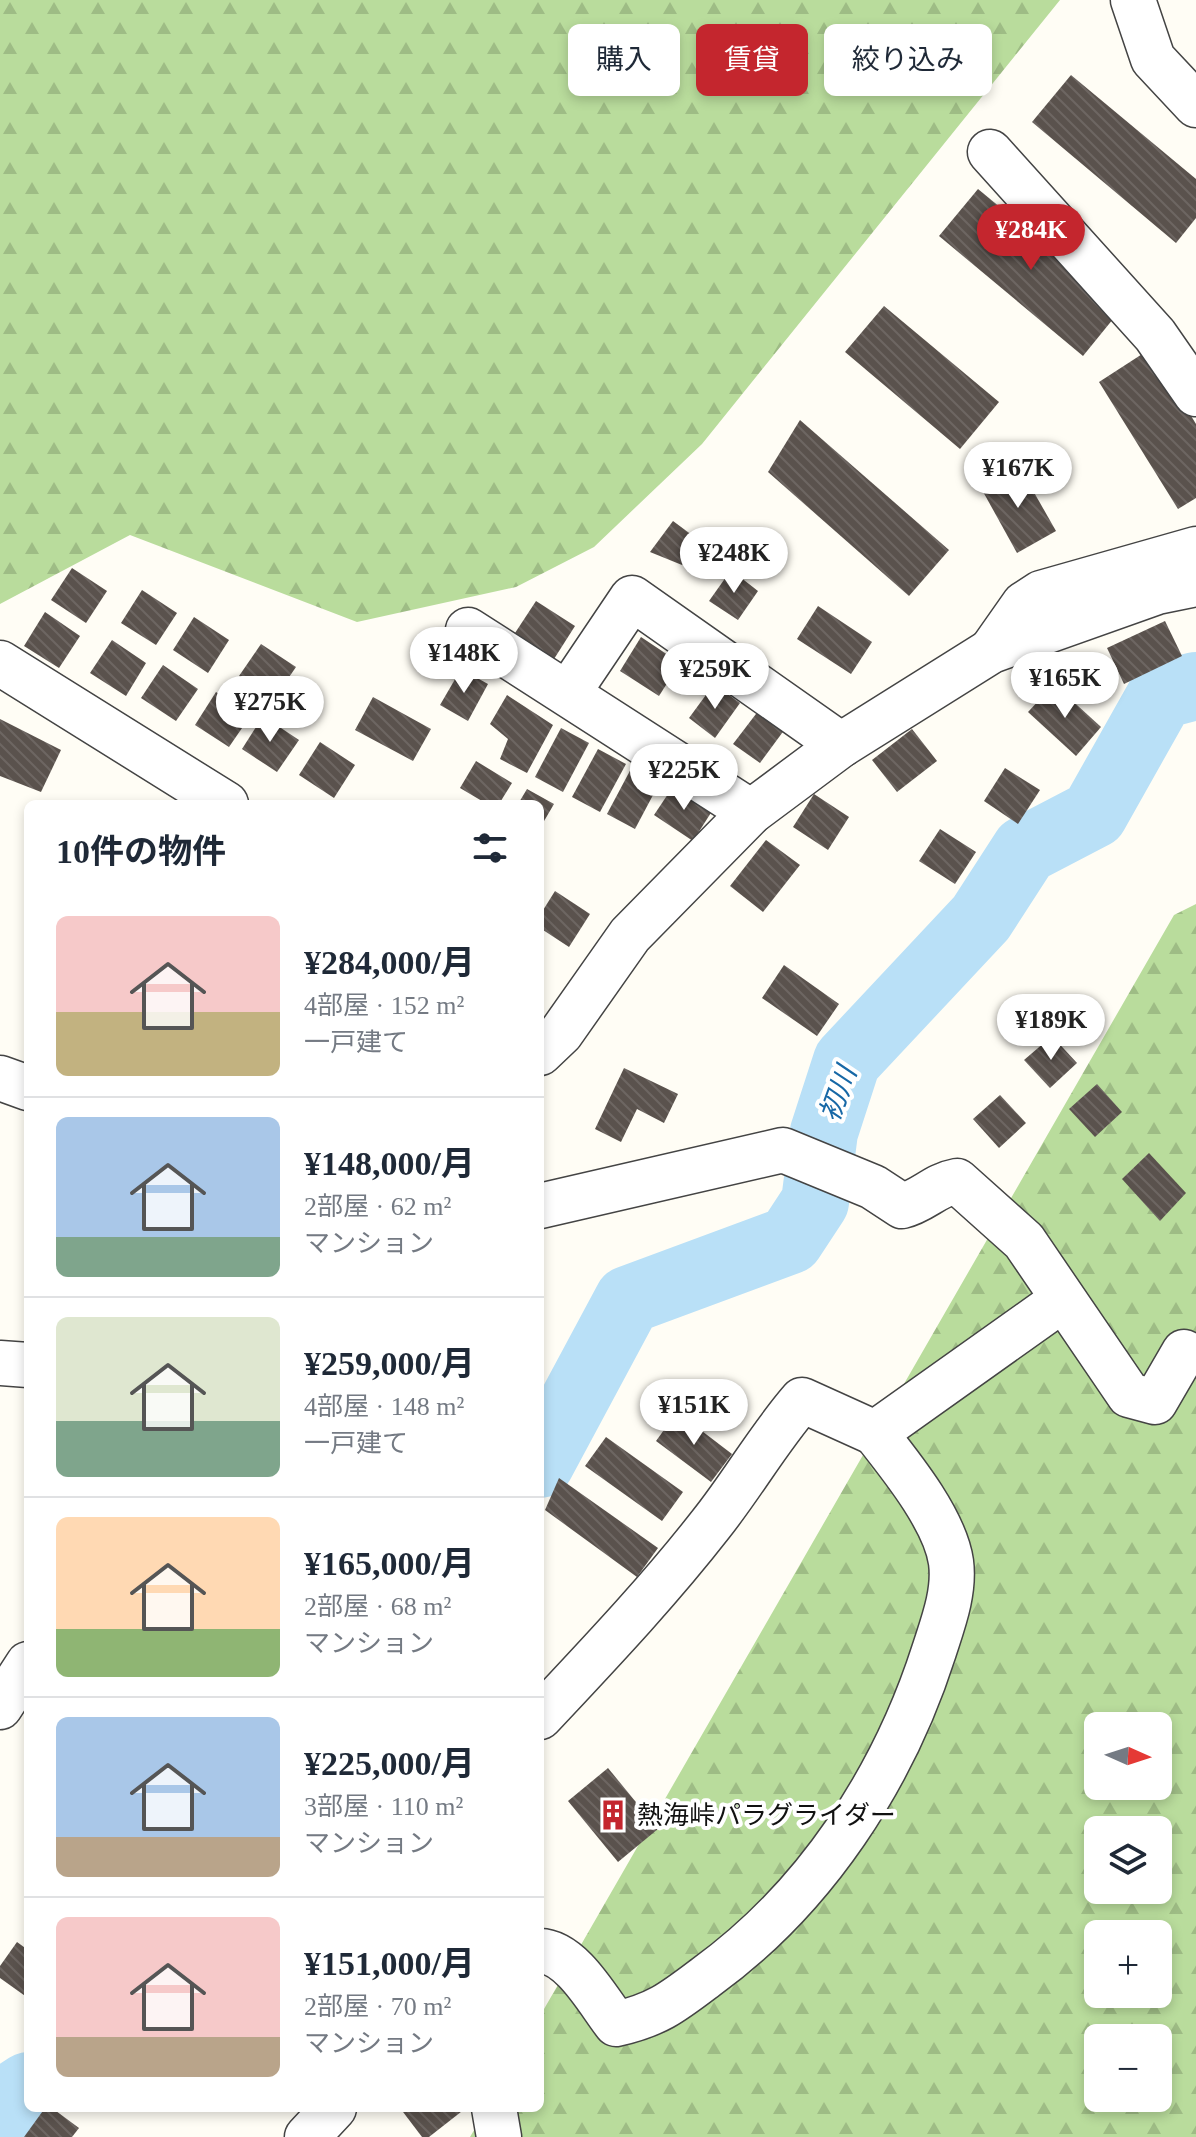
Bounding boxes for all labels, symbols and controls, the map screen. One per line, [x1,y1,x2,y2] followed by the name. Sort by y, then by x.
[568,24,680,96] chip: 購入
[696,24,808,96] chip: 賃貸
[824,24,992,96] chip: 絞り込み
[975,204,1087,272] pin: ¥284K
[995,215,1067,244] text: ¥284K
[962,442,1074,510] pin: ¥167K
[982,453,1054,482] text: ¥167K
[678,527,790,595] pin: ¥248K
[698,538,770,567] text: ¥248K
[408,627,520,695] pin: ¥148K
[428,638,500,667] text: ¥148K
[659,643,771,711] pin: ¥259K
[1009,652,1121,720] pin: ¥165K
[679,654,751,683] text: ¥259K
[1029,663,1101,692] text: ¥165K
[214,676,326,744] pin: ¥275K
[234,687,306,716] text: ¥275K
[628,744,740,812] pin: ¥225K
[648,755,720,784] text: ¥225K
[468,826,512,870] icon: filters
[56,833,226,870] text: 10件の物件
[304,944,475,981] text: ¥284,000/月
[120,948,216,1044] icon: home
[304,991,464,1020] text: 4部屋 · 152 m²
[995,994,1107,1062] pin: ¥189K
[1015,1005,1087,1034] text: ¥189K
[304,1028,408,1057] text: 一戸建て
[814,1060,863,1126] water label: 初川
[304,1145,475,1182] text: ¥148,000/月
[120,1149,216,1245] icon: home
[304,1192,451,1221] text: 2部屋 · 62 m²
[304,1229,434,1258] text: マンション
[304,1345,475,1382] text: ¥259,000/月
[120,1349,216,1445] icon: home
[638,1379,750,1447] pin: ¥151K
[658,1390,730,1419] text: ¥151K
[304,1392,464,1421] text: 4部屋 · 148 m²
[304,1429,408,1458] text: 一戸建て
[304,1545,475,1582] text: ¥165,000/月
[120,1549,216,1645] icon: home
[304,1592,451,1621] text: 2部屋 · 68 m²
[304,1629,434,1658] text: マンション
[1084,1712,1172,1800] north arrow
[1084,1712,1172,2112] map controls
[304,1745,475,1782] text: ¥225,000/月
[120,1749,216,1845] icon: home
[304,1792,463,1821] text: 3部屋 · 110 m²
[596,1798,630,1832] building icon: 熱海峠パラグライダー
[637,1801,896,1830] place label: 熱海峠パラグライダー
[1084,1816,1172,1904] button: layers
[304,1829,434,1858] text: マンション
[1084,1920,1172,2008] button: +
[304,1945,475,1982] text: ¥151,000/月
[120,1949,216,2045] icon: home
[304,1992,451,2021] text: 2部屋 · 70 m²
[1084,2024,1172,2112] button: −
[304,2029,434,2058] text: マンション

